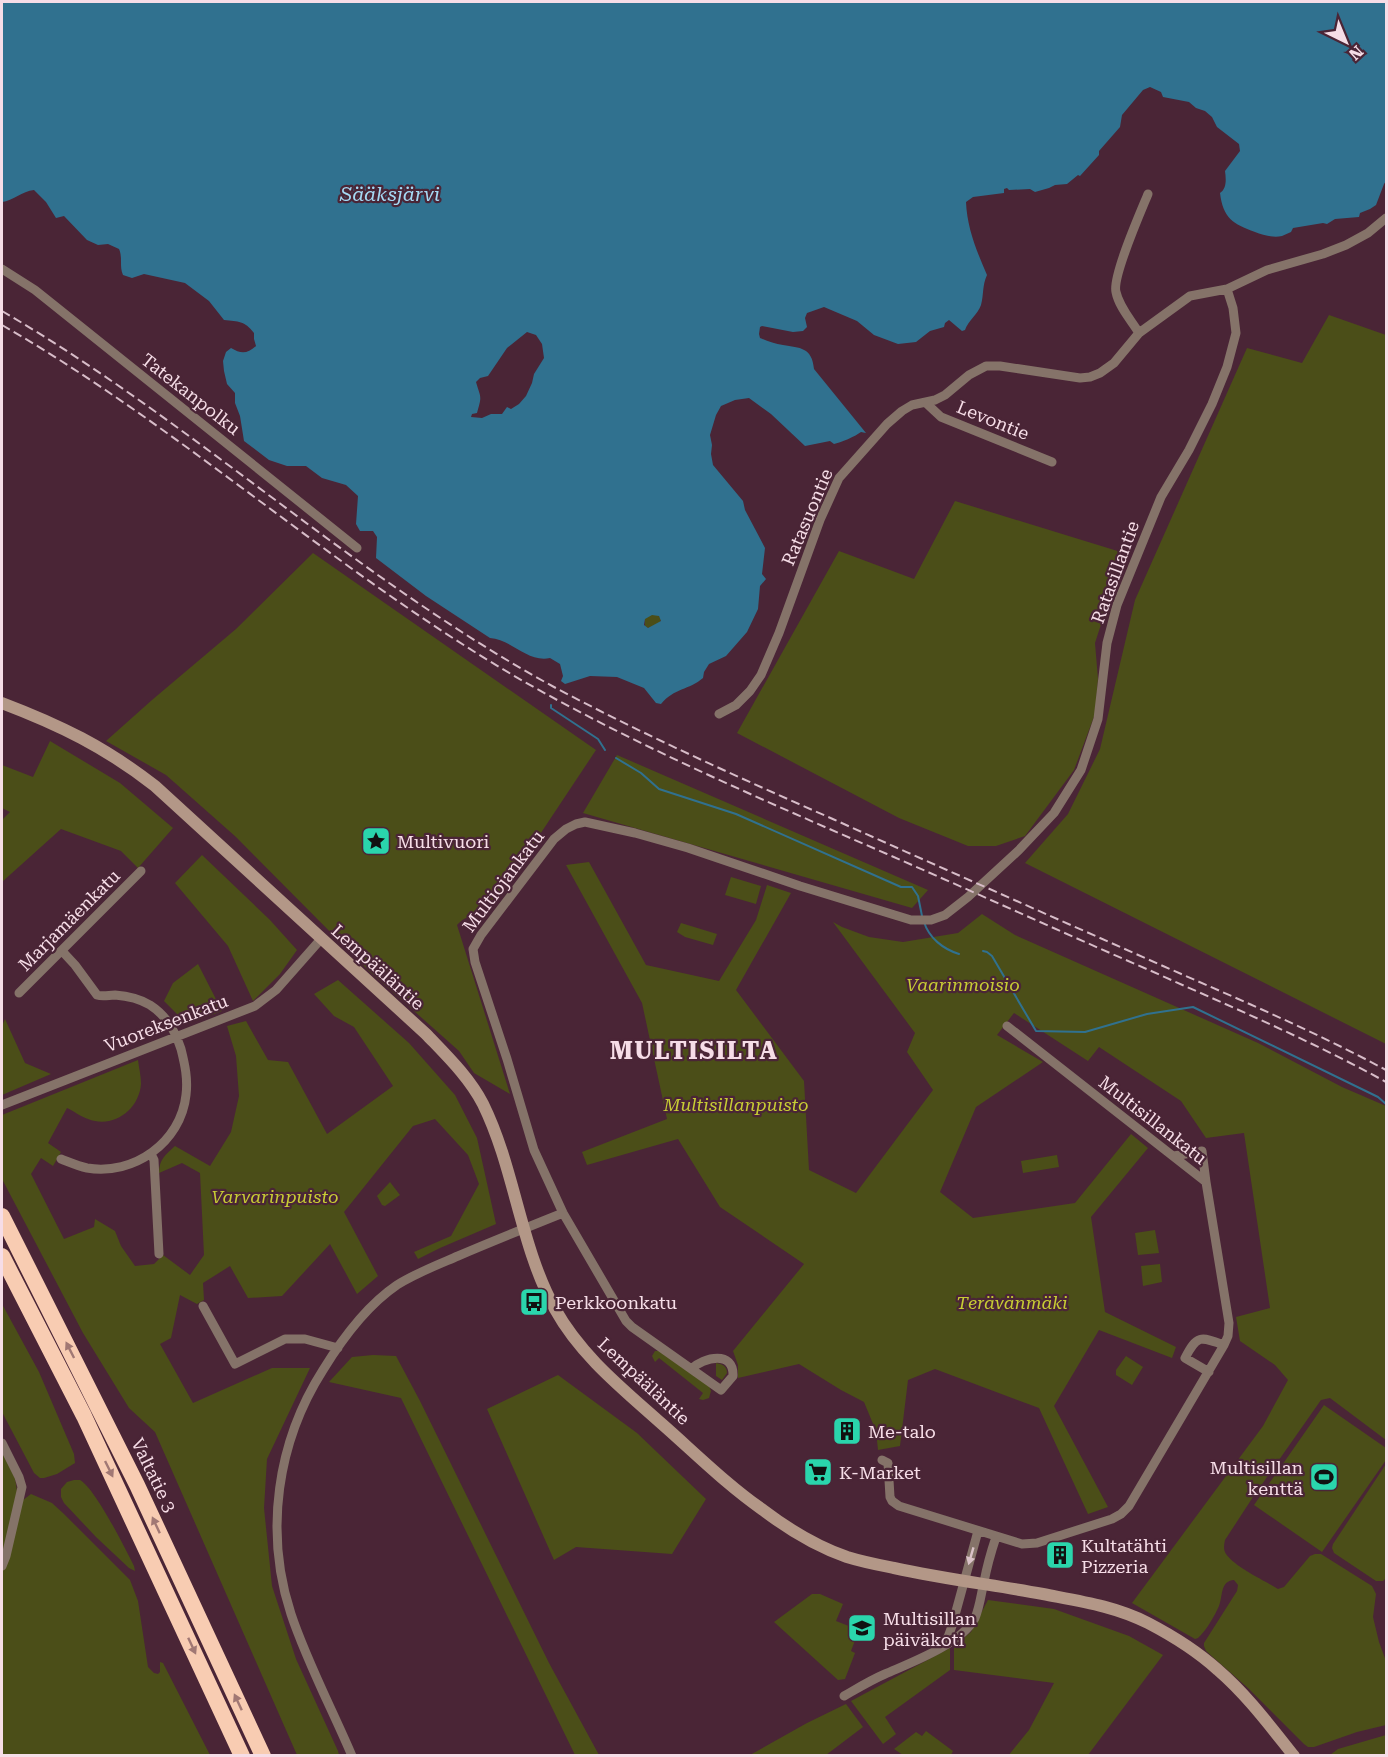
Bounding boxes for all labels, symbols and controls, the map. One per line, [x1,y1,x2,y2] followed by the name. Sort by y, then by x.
[1316,12,1376,72] north arrow
[1345,41,1367,64] text: N
[339,182,440,206] water label: Sääksjärvi
[137,349,245,439] street label: Tatekanpolku
[954,396,1032,444] street label: Levontie
[777,465,837,569] street label: Ratasuontie
[1087,518,1143,626] street label: Ratasillantie
[360,825,392,857] place icon: Multivuori
[458,826,548,936] street label: Multiojankatu
[397,831,490,852] place label: Multivuori
[14,865,124,975] street label: Marjamäenkatu
[327,920,429,1014] street label: Lempääläntie
[906,974,1020,995] park label: Vaarinmoisio
[101,990,231,1056] street label: Vuoreksenkatu
[610,1037,778,1065] district label: MULTISILTA
[1095,1071,1211,1169] street label: Multisillankatu
[662,1094,809,1115] park label: Multisillanpuisto
[212,1186,338,1207] park label: Varvarinpuisto
[518,1286,550,1318] bus stop icon: Perkkoonkatu
[555,1292,677,1313] place label: Perkkoonkatu
[956,1292,1068,1313] park label: Terävänmäki
[594,1333,694,1429] street label: Lempääläntie
[66,1342,75,1359] one-way arrow
[831,1415,863,1447] building icon: Me-talo
[868,1421,936,1442] place label: Me-talo
[127,1434,181,1516] street label: Valtatie 3
[802,1456,834,1488] supermarket icon: K-Market
[1210,1457,1303,1499] place label: Multisillan kenttä
[104,1461,113,1478] one-way arrow
[1308,1461,1340,1493] sports icon: Multisillan kenttä
[839,1462,921,1483] place label: K-Market
[152,1517,161,1534] one-way arrow
[1081,1535,1167,1577] place label: Kultatähti Pizzeria
[1044,1539,1076,1571] building icon: Kultatähti Pizzeria
[966,1547,975,1565] one-way arrow
[883,1608,977,1650] place label: Multisillan päiväkoti
[846,1612,878,1644] school or university icon: Multisillan päiväkoti
[187,1637,196,1654] one-way arrow
[234,1694,243,1711] one-way arrow

